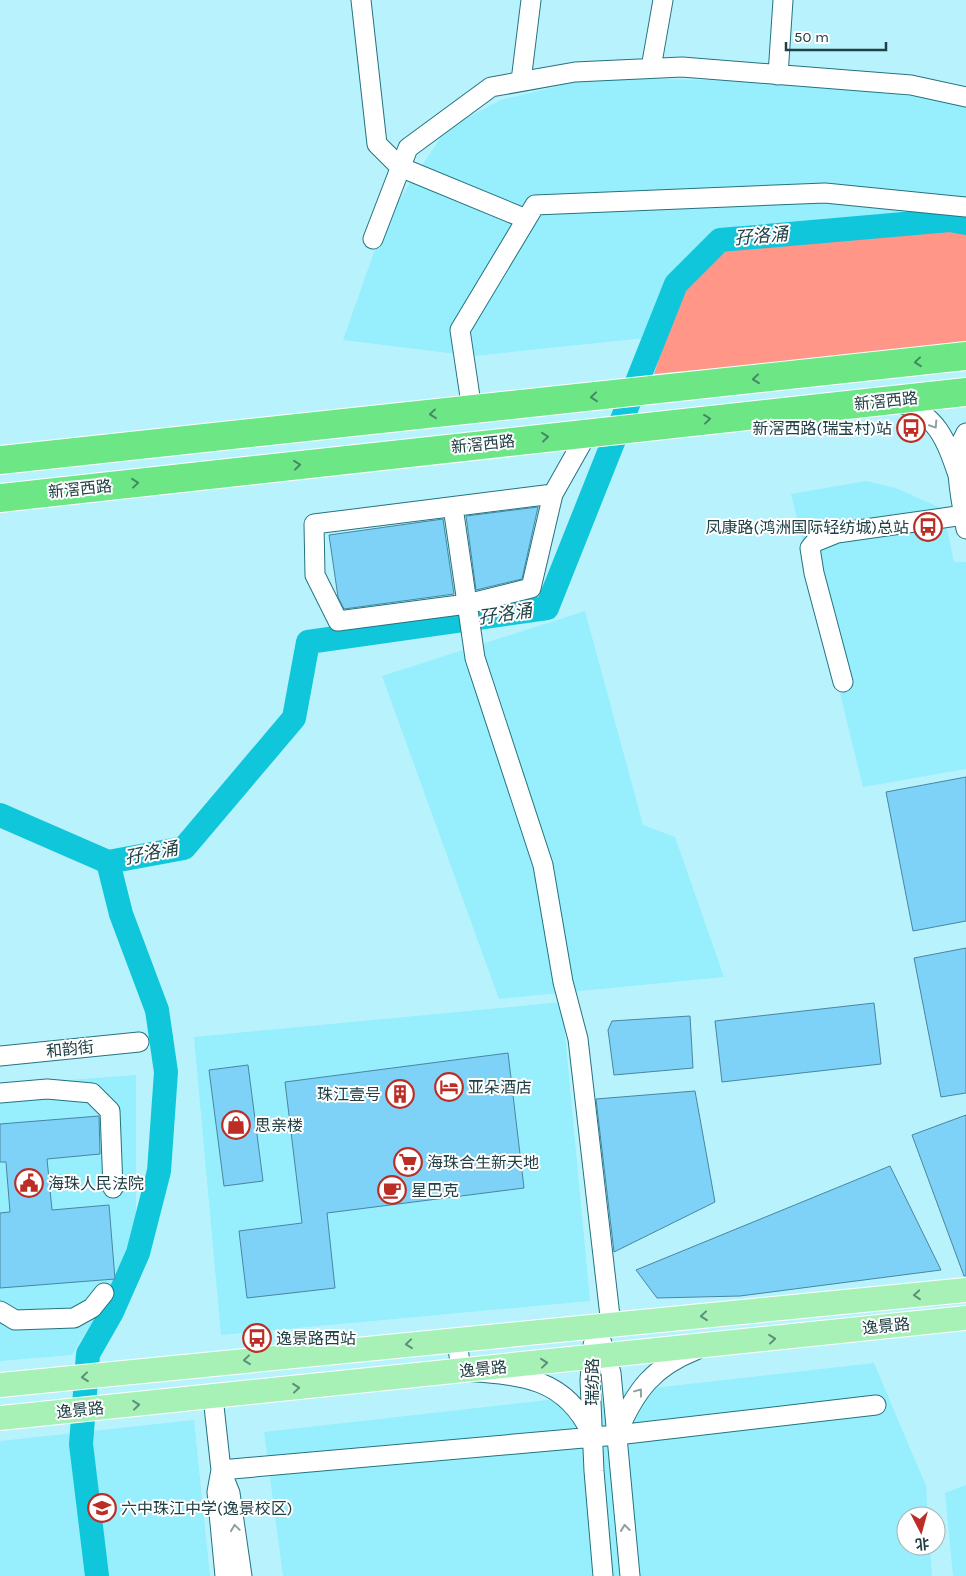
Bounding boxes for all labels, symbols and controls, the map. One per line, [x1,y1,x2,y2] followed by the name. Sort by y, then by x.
[786,20,886,52] scale bar
[794,28,829,46] text: 50 m
[733,223,791,249] water label: 孖洛涌
[913,356,921,367] one-way arrow
[752,373,760,384] one-way arrow
[853,388,919,414] street label: 新滘西路
[590,391,598,402] one-way arrow
[429,408,437,419] one-way arrow
[896,413,926,443] bus stop icon: 新滘西路(瑞宝村)站
[703,414,711,425] one-way arrow
[753,419,892,438] place label: 新滘西路(瑞宝村)站
[928,420,937,429] one-way arrow
[450,431,516,457] street label: 新滘西路
[542,432,550,443] one-way arrow
[293,460,301,471] one-way arrow
[47,476,113,502] street label: 新滘西路
[132,478,140,489] one-way arrow
[913,512,943,542] bus stop icon: 凤康路(鸿洲国际轻纺城)总站
[706,518,909,537] place label: 凤康路(鸿洲国际轻纺城)总站
[477,599,535,629] water label: 孖洛涌
[122,837,182,869] water label: 孖洛涌
[45,1037,95,1061] street label: 和韵街
[434,1072,464,1102] hotel icon: 亚朵酒店
[468,1078,532,1097] place label: 亚朵酒店
[385,1079,415,1109] building icon: 珠江壹号
[317,1085,381,1104] place label: 珠江壹号
[221,1110,251,1140] shop icon: 思亲楼
[255,1116,303,1135] place label: 思亲楼
[393,1147,423,1177] supermarket icon: 海珠合生新天地
[427,1153,539,1172] place label: 海珠合生新天地
[14,1168,44,1198] public building icon: 海珠人民法院
[48,1174,144,1193] place label: 海珠人民法院
[377,1175,407,1205] cafe icon: 星巴克
[411,1181,459,1200] place label: 星巴克
[913,1289,921,1300] one-way arrow
[699,1310,707,1321] one-way arrow
[861,1314,911,1338] street label: 逸景路
[242,1323,272,1353] bus stop icon: 逸景路西站
[276,1329,356,1348] place label: 逸景路西站
[768,1334,776,1345] one-way arrow
[405,1338,413,1349] one-way arrow
[243,1355,251,1366] one-way arrow
[458,1357,508,1381] street label: 逸景路
[540,1358,548,1369] one-way arrow
[583,1358,602,1406] street label: 瑞纺路
[81,1371,89,1382] one-way arrow
[293,1383,301,1394] one-way arrow
[633,1389,641,1398] one-way arrow
[55,1398,105,1422] street label: 逸景路
[132,1399,140,1410] one-way arrow
[87,1493,117,1523] school or university icon: 六中珠江中学(逸景校区)
[121,1499,292,1518] place label: 六中珠江中学(逸景校区)
[896,1506,946,1556] north arrow
[231,1523,241,1532] one-way arrow
[620,1523,631,1531] one-way arrow
[914,1534,930,1553] text: 北

